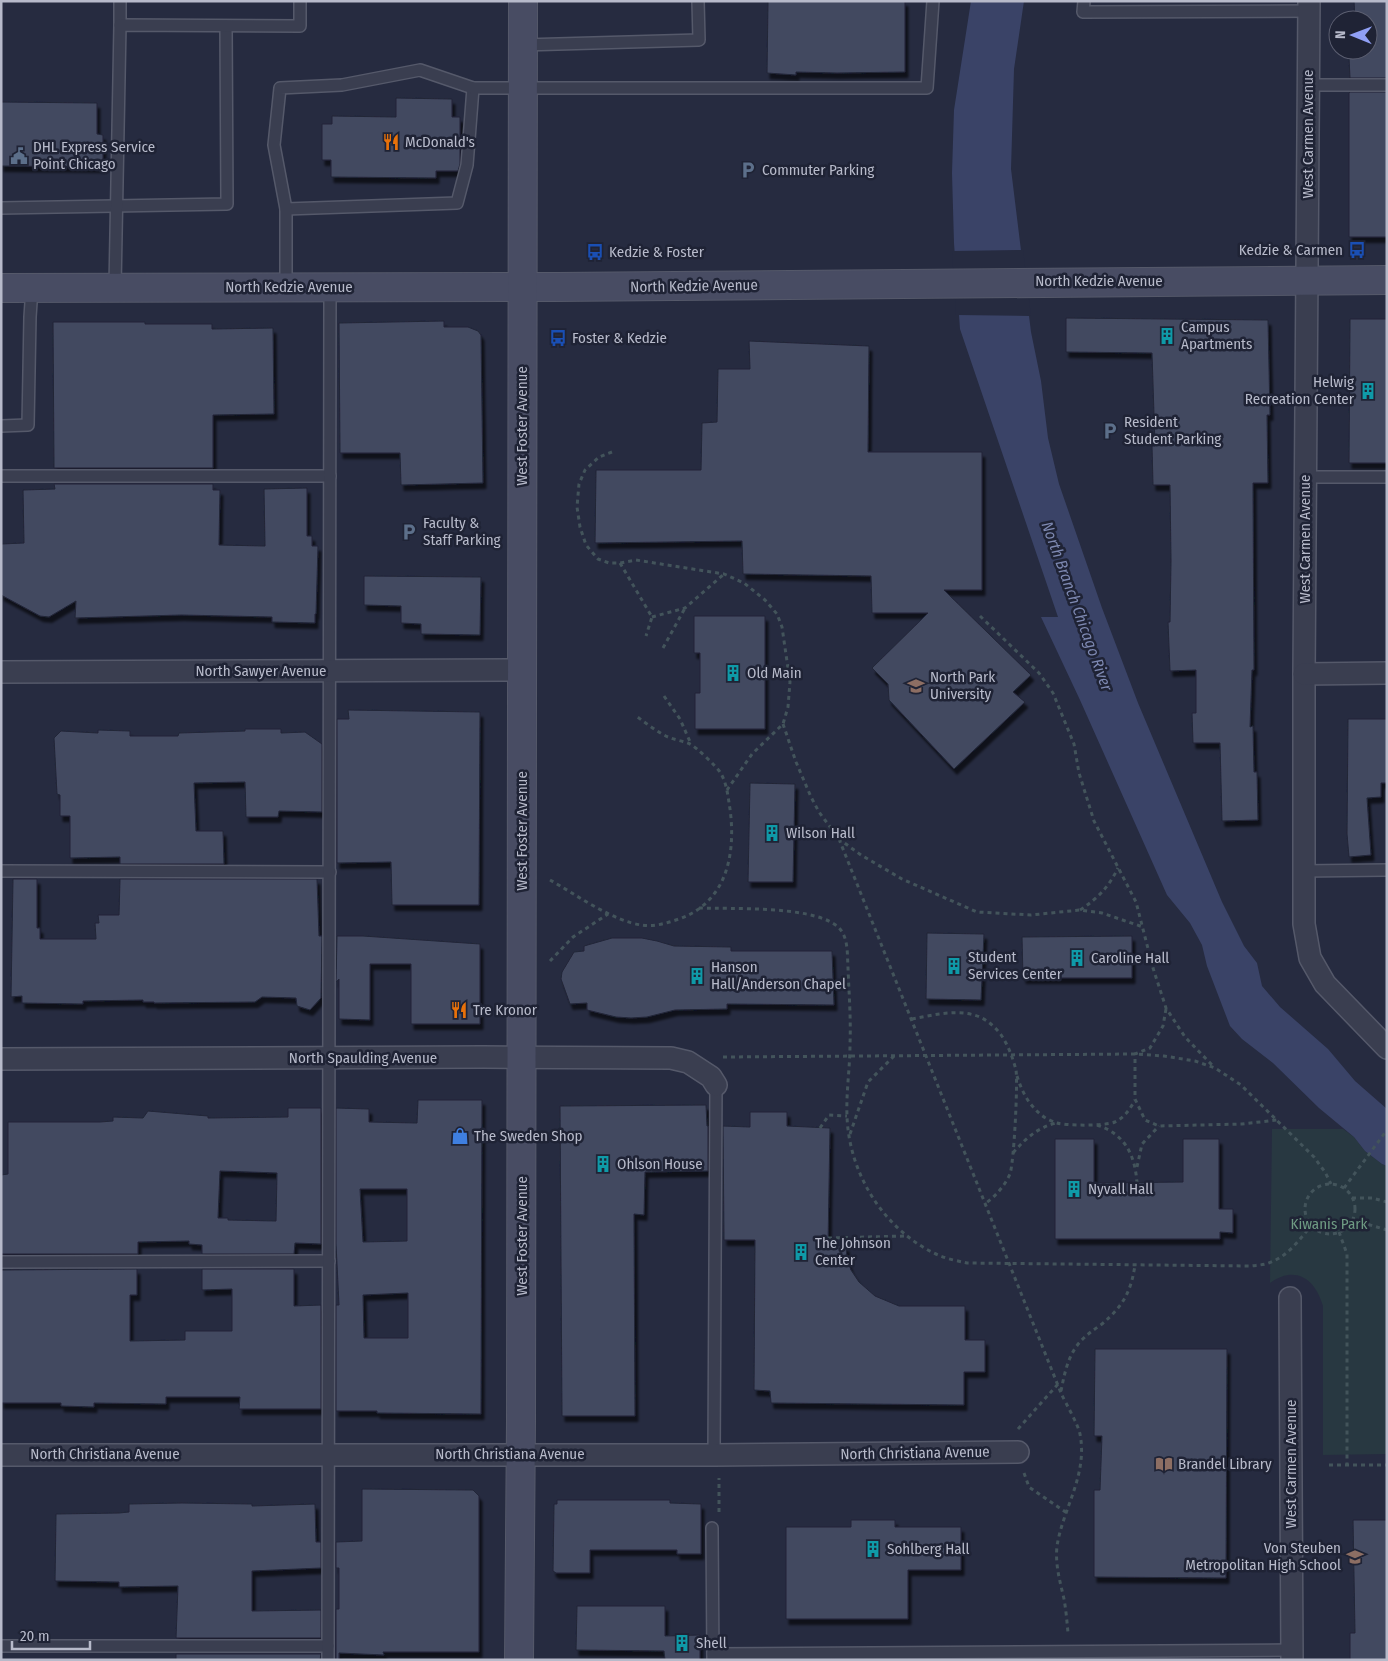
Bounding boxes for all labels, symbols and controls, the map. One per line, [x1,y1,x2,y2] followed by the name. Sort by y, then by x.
[1328,10,1378,60] north arrow
[1332,30,1349,39] text: N
[1299,70,1317,198] street label: West Carmen Avenue
[381,132,401,152] restaurant icon: McDonald's
[405,133,475,151] place label: McDonald's
[33,138,155,173] place label: DHL Express Service Point Chicago
[9,146,29,166] public building icon: DHL Express Service Point Chicago
[738,160,758,180] parking icon: Commuter Parking
[762,161,874,179] place label: Commuter Parking
[1347,240,1367,260] bus stop icon: Kedzie & Carmen
[1239,241,1343,259] place label: Kedzie & Carmen
[585,242,605,262] bus stop icon: Kedzie & Foster
[609,243,705,261] place label: Kedzie & Foster
[1035,272,1163,290] street label: North Kedzie Avenue
[630,276,758,296] street label: North Kedzie Avenue
[225,278,353,296] street label: North Kedzie Avenue
[1181,318,1252,353] place label: Campus Apartments
[1157,326,1177,346] building icon: Campus Apartments
[548,328,568,348] bus stop icon: Foster & Kedzie
[572,329,667,347] place label: Foster & Kedzie
[513,366,531,486] street label: West Foster Avenue
[1245,373,1355,408] place label: Helwig Recreation Center
[1358,381,1378,401] building icon: Helwig Recreation Center
[1124,413,1221,448] place label: Resident Student Parking
[1100,421,1120,441] parking icon: Resident Student Parking
[1296,475,1314,603] street label: West Carmen Avenue
[423,514,501,549] place label: Faculty & Staff Parking
[1038,519,1117,694] water label: North Branch Chicago River
[399,522,419,542] parking icon: Faculty & Staff Parking
[196,662,326,680] street label: North Sawyer Avenue
[723,663,743,683] building icon: Old Main
[747,664,802,682] place label: Old Main
[930,668,995,703] place label: North Park University
[906,676,926,696] school or university icon: North Park University
[513,771,531,891] street label: West Foster Avenue
[762,823,782,843] building icon: Wilson Hall
[786,824,855,842] place label: Wilson Hall
[968,948,1063,983] place label: Student Services Center
[1067,948,1087,968] building icon: Caroline Hall
[1091,949,1169,967] place label: Caroline Hall
[944,956,964,976] building icon: Student Services Center
[711,958,846,993] place label: Hanson Hall/Anderson Chapel
[687,966,707,986] building icon: Hanson Hall/Anderson Chapel
[449,1000,469,1020] restaurant icon: Tre Kronor
[473,1001,538,1019] place label: Tre Kronor
[289,1049,437,1067] street label: North Spaulding Avenue
[450,1126,470,1146] shop icon: The Sweden Shop
[474,1127,583,1145] place label: The Sweden Shop
[593,1154,613,1174] building icon: Ohlson House
[617,1155,703,1173] place label: Ohlson House
[513,1176,531,1296] street label: West Foster Avenue
[1064,1179,1084,1199] building icon: Nyvall Hall
[1088,1180,1153,1198] place label: Nyvall Hall
[1291,1215,1367,1233] park label: Kiwanis Park
[815,1234,891,1269] place label: The Johnson Center
[791,1242,811,1262] building icon: The Johnson Center
[1282,1400,1300,1528] street label: West Carmen Avenue
[840,1443,990,1463] street label: North Christiana Avenue
[30,1445,180,1463] street label: North Christiana Avenue
[435,1445,585,1463] street label: North Christiana Avenue
[1154,1454,1174,1474] library icon: Brandel Library
[1178,1455,1272,1473] place label: Brandel Library
[863,1539,883,1559] building icon: Sohlberg Hall
[1185,1539,1341,1574] place label: Von Steuben Metropolitan High School
[887,1540,969,1558] place label: Sohlberg Hall
[1345,1547,1365,1567] school or university icon: Von Steuben Metropolitan High School
[12,1618,90,1650] scale bar
[20,1627,50,1645] text: 20 m
[672,1633,692,1653] building icon: Shell
[696,1634,727,1652] place label: Shell

